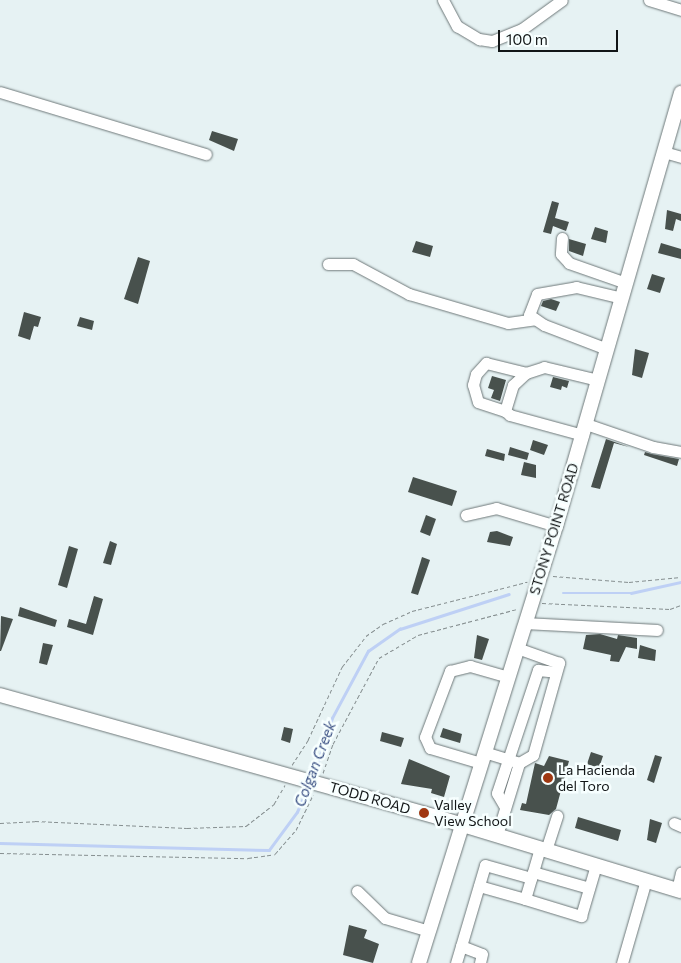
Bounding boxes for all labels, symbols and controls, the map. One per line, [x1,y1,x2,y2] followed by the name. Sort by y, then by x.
[501,20,621,52] scale bar
[506,30,548,48] text: 100 m
[526,461,582,597] street label: STONY POINT ROAD
[290,719,340,809] water label: Colgan Creek
[558,762,635,794] place label: La Hacienda del Toro
[542,772,554,784] marker: La Hacienda del Toro
[328,778,412,818] street label: TODD ROAD
[434,797,512,830] place label: Valley View School
[418,807,430,819] marker: Valley View School

